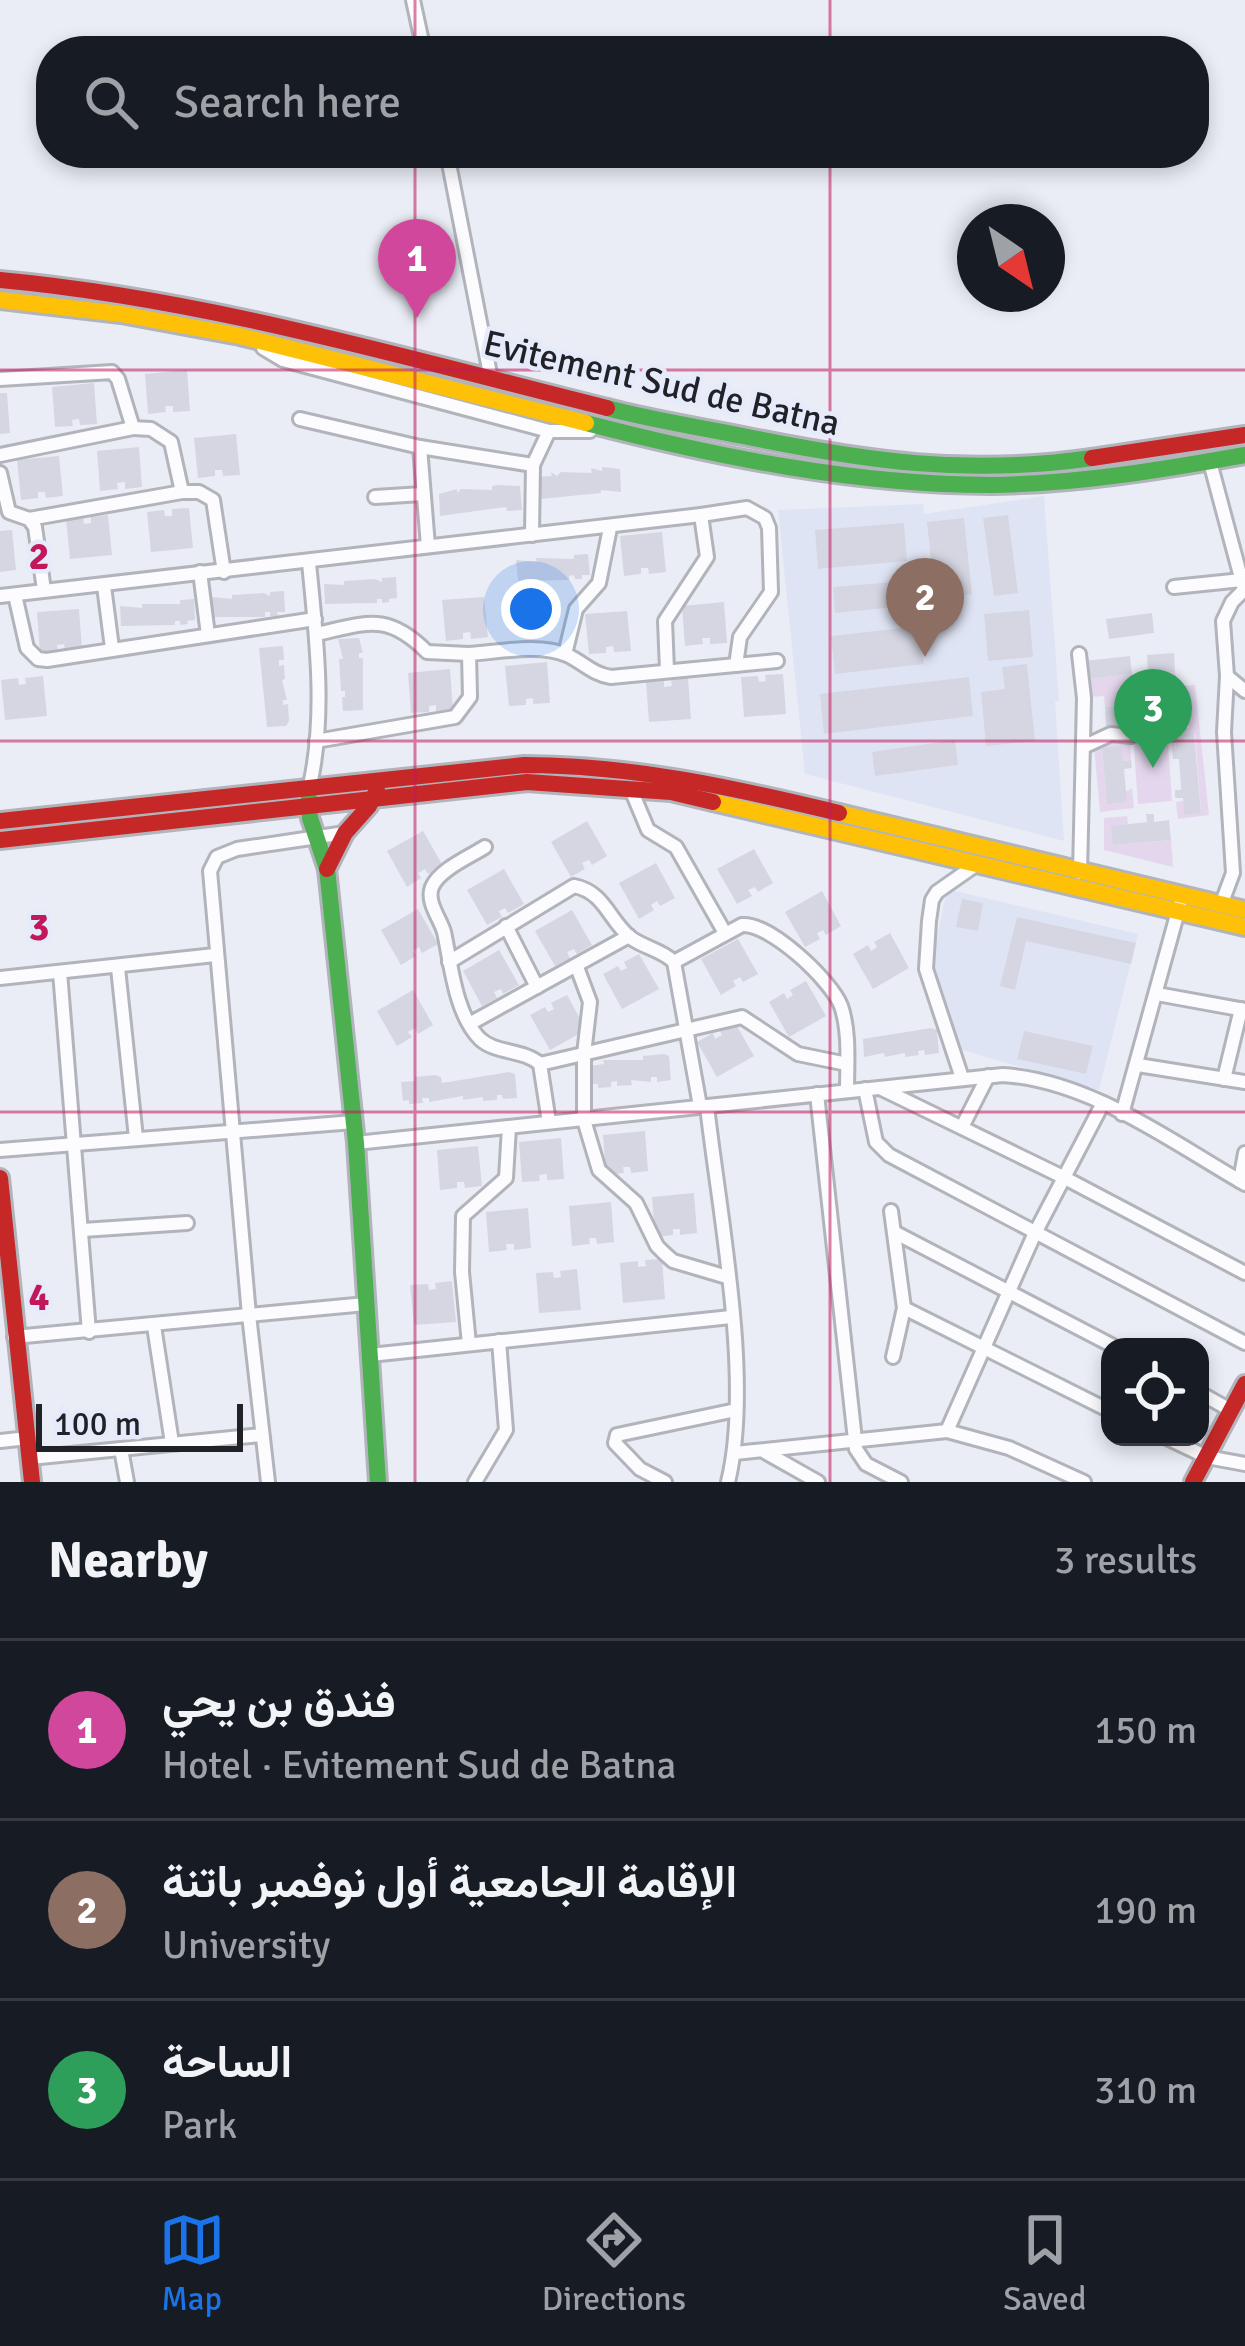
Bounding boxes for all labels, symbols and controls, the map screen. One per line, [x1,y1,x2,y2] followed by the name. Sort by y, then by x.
[36,36,1209,168] search box
[78,69,144,135] icon: search
[174,75,401,130] text: Search here
[957,204,1065,312] north arrow
[378,219,456,318] pin: 1
[479,321,844,446] street label: Evitement Sud de Batna
[28,532,50,580] text: 2
[886,558,964,657] pin: 2
[501,579,561,639] your location
[1114,669,1192,768] pin: 3
[28,903,50,951] text: 3
[28,1273,50,1321] text: 4
[1101,1338,1209,1446] map controls
[1101,1338,1209,1446] button: locate
[36,1398,243,1451] scale bar
[54,1404,141,1445] text: 100 m
[48,1529,208,1592] text: Nearby
[1054,1536,1197,1584] text: 3 results
[162,1675,396,1730] text: فندق بن يحي
[76,1706,98,1754] text: 1
[1094,1706,1197,1754] text: 150 m
[162,1741,676,1789] text: Hotel · Evitement Sud de Batna
[162,1855,737,1910] text: الإقامة الجامعية أول نوفمبر باتنة
[76,1886,98,1934] text: 2
[1094,1886,1197,1934] text: 190 m
[162,1921,330,1969] text: University
[162,2035,292,2090] text: الساحة
[76,2066,98,2114] text: 3
[1094,2066,1197,2114] text: 310 m
[162,2101,237,2149] text: Park
[159,2207,225,2320] tab: Map
[542,2207,686,2320] tab: Directions
[1003,2207,1086,2320] tab: Saved

